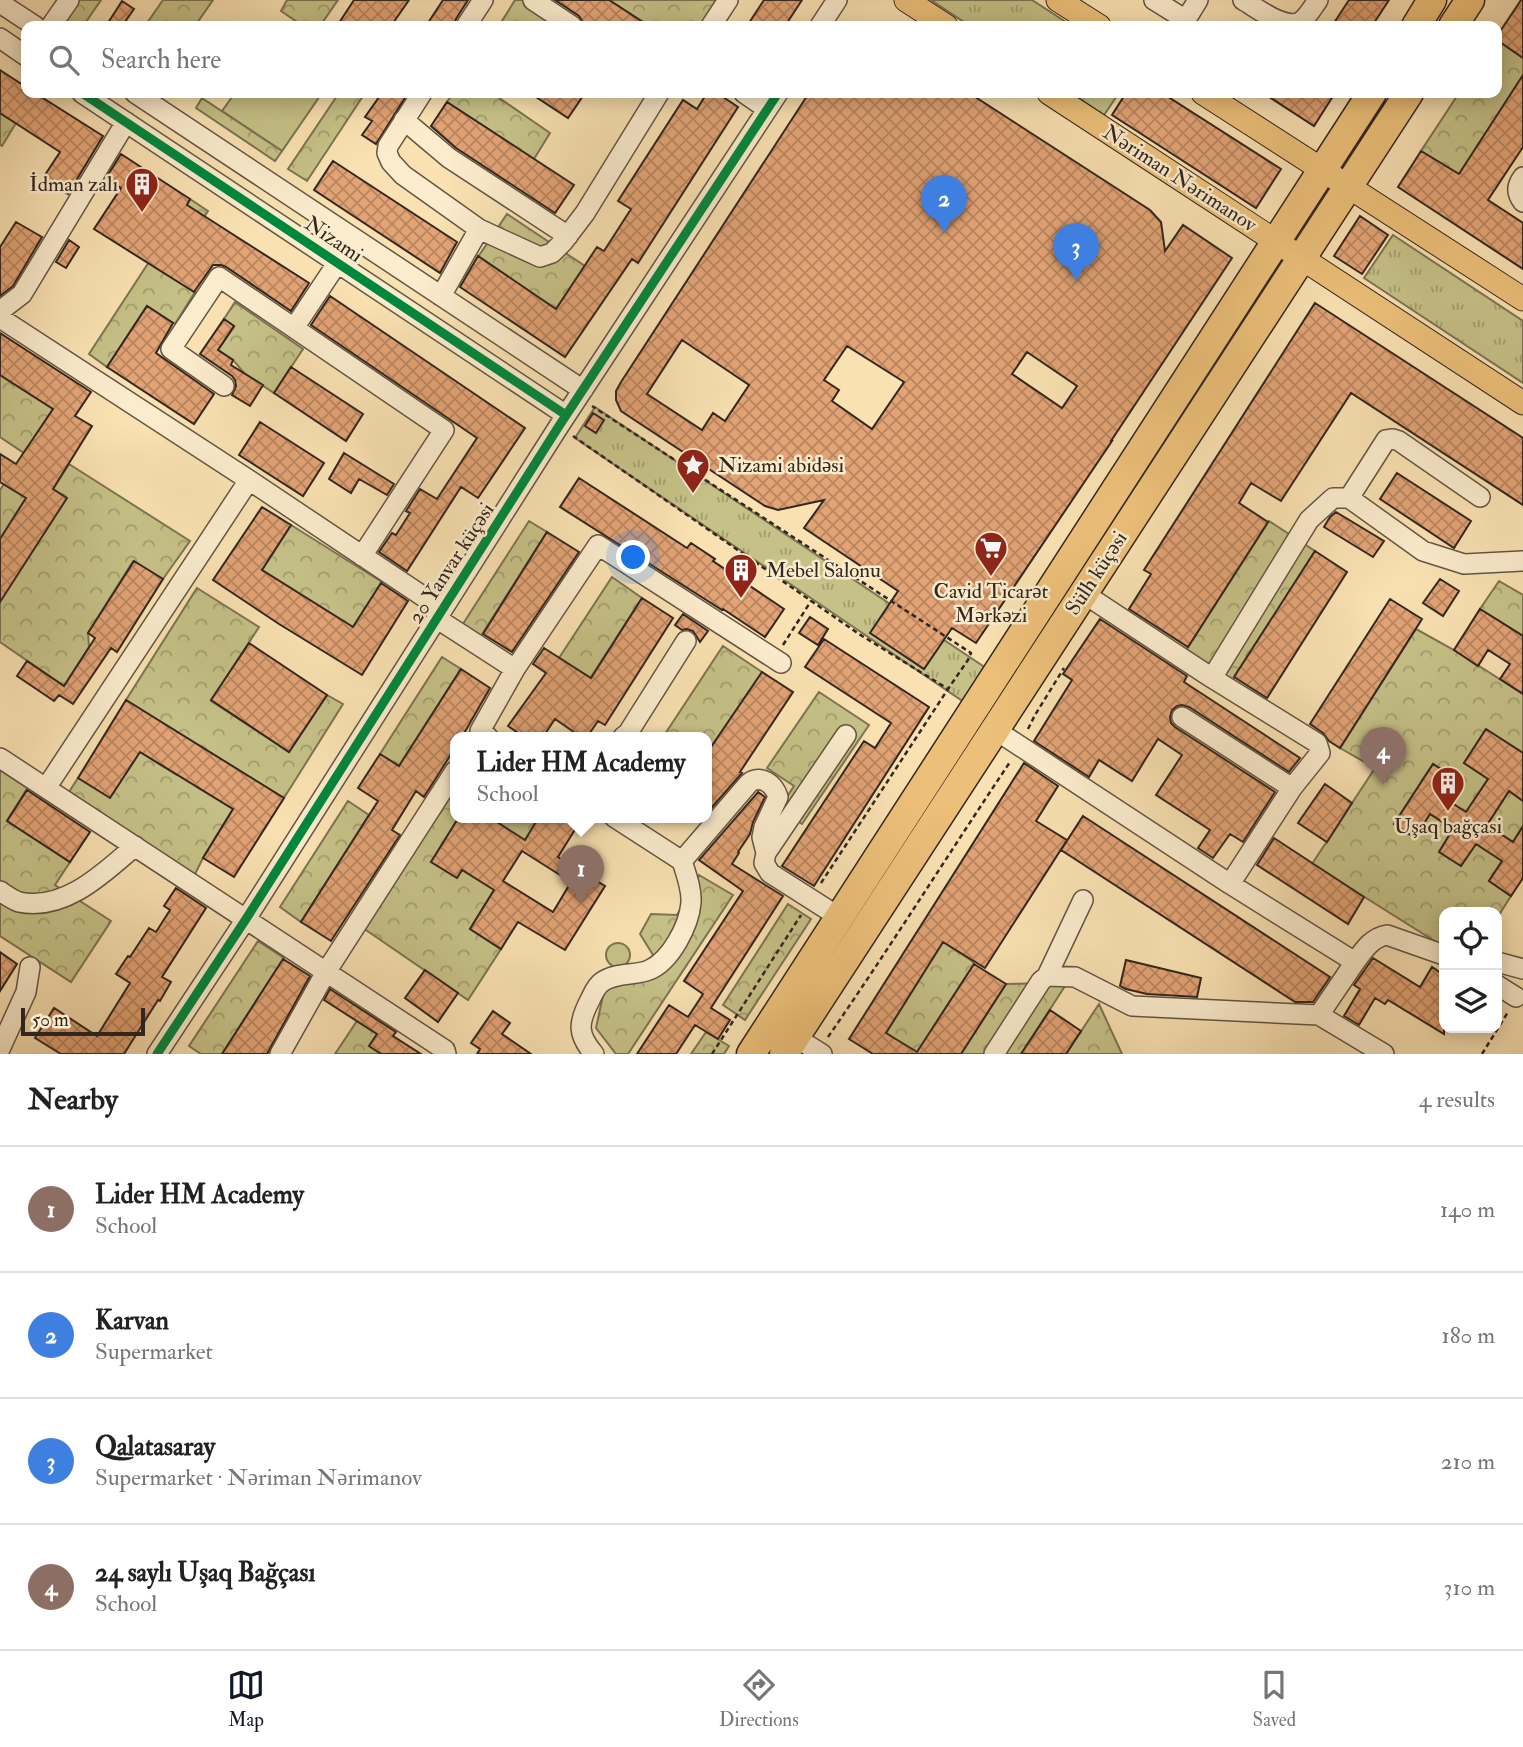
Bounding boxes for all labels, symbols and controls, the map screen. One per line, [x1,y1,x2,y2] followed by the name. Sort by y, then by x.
[21,21,1502,98] search box
[45,41,83,79] icon: search
[101,44,221,76] text: Search here
[1098,119,1262,239] street label: Nəriman Nərimanov
[123,165,161,214] building icon: İdman zalı
[29,171,118,198] place label: İdman zalı
[921,175,967,233] pin: 2
[299,210,369,269] street label: Nizami
[1053,223,1099,281] pin: 3
[674,446,712,495] place icon: Nizami abidәsi
[718,452,845,479] place label: Nizami abidәsi
[402,497,501,629] street label: 20 Yanvar küçəsi
[1059,526,1134,620] street label: Sülh küçəsi
[972,529,1010,578] supermarket icon: Cavid Ticarət Mərkəzi
[616,540,650,574] your location
[722,551,760,600] building icon: Mebel Salonu
[766,557,881,584] place label: Mebel Salonu
[934,578,1049,629] place label: Cavid Ticarət Mərkəzi
[1360,727,1406,785] pin: 4
[450,732,712,823] popup
[477,747,685,779] text: Lider HM Academy
[1429,764,1467,813] building icon: Uşaq bağçasi
[477,779,539,808] text: School
[1394,813,1502,840] place label: Uşaq bağçasi
[558,845,604,903] pin: 1
[1439,907,1502,1033] map controls
[1439,907,1502,970] button: locate
[1439,970,1502,1033] button: layers
[21,1005,145,1037] scale bar
[32,1008,69,1032] text: 50 m
[28,1081,118,1118] text: Nearby
[1419,1085,1495,1114] text: 4 results
[95,1179,304,1211] text: Lider HM Academy
[47,1195,55,1224] text: 1
[1440,1195,1495,1224] text: 140 m
[95,1211,157,1240] text: School
[95,1305,169,1337] text: Karvan
[45,1321,57,1350] text: 2
[1442,1321,1495,1350] text: 180 m
[95,1337,213,1366] text: Supermarket
[95,1431,215,1463] text: Qalatasaray
[47,1447,55,1476] text: 3
[1441,1447,1495,1476] text: 210 m
[95,1463,422,1492] text: Supermarket · Nəriman Nərimanov
[95,1557,315,1589] text: 24 saylı Uşaq Bağçası
[45,1573,57,1602] text: 4
[1444,1573,1495,1602] text: 310 m
[95,1589,157,1618] text: School
[227,1666,265,1732] tab: Map
[719,1666,799,1732] tab: Directions
[1253,1666,1296,1732] tab: Saved

